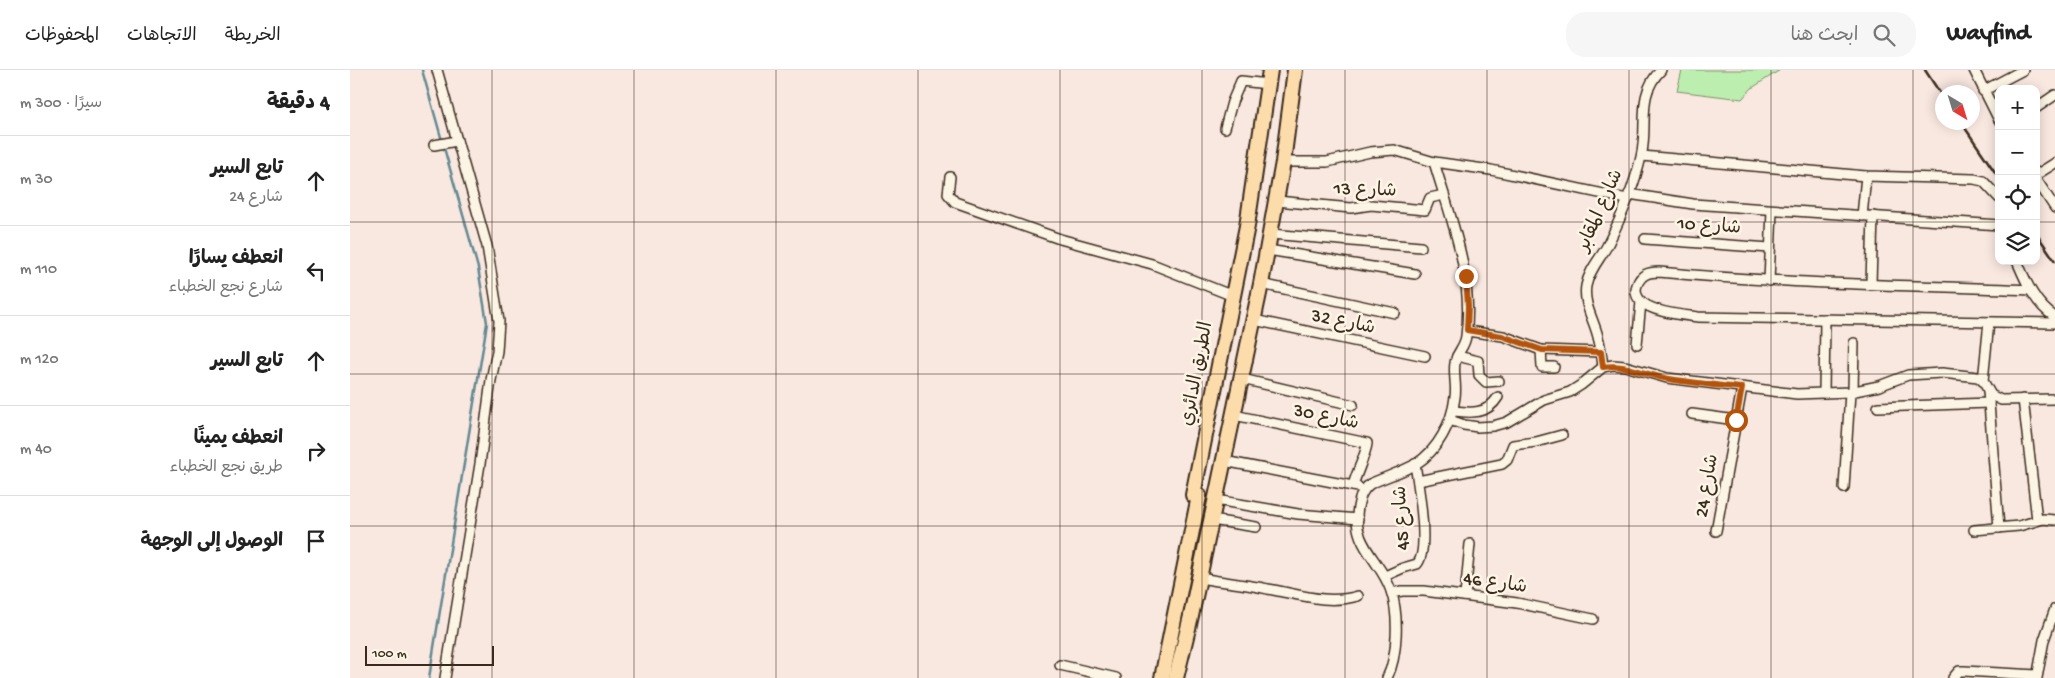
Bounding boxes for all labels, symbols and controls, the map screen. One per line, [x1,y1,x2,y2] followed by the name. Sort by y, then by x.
[1566,12,1916,57] search box
[1946,20,2030,49] text: Wayfind
[1870,21,1898,49] icon: search
[1790,25,1858,48] text: ابحث هنا
[25,26,99,47] text: المحفوظات
[127,26,197,47] text: الاتجاهات
[225,26,281,47] text: الخريطة
[1935,85,1980,130] north arrow
[1995,85,2040,265] map controls
[1995,85,2040,130] button: +
[267,92,330,117] text: 4 دقيقة
[20,95,102,114] text: سيرًا · 300 m
[1995,130,2040,175] button: −
[211,158,283,181] text: تابع السير
[1572,166,1629,258] street label: شارع المقابر
[302,167,330,195] icon: ahead
[20,171,53,190] text: 30 m
[1995,175,2040,220] button: locate
[1332,178,1397,204] street label: شارع 13
[229,189,283,208] text: شارع 24
[1675,213,1742,241] street label: شارع 10
[1995,220,2040,265] button: layers
[189,248,283,271] text: انعطف يسارًا
[302,257,330,285] icon: left
[20,261,57,280] text: 110 m
[1455,265,1478,288] route end
[169,279,283,298] text: شارع نجع الخطباء
[1308,305,1377,341] street label: شارع 32
[1177,320,1219,428] street label: الطريق الدائري
[302,347,330,375] icon: ahead
[20,351,59,370] text: 120 m
[211,351,283,374] text: تابع السير
[1290,400,1361,436] street label: شارع 30
[1725,409,1748,432] route start
[194,428,283,451] text: انعطف يمينًا
[302,437,330,465] icon: right
[20,441,52,460] text: 40 m
[1691,453,1725,519] street label: شارع 24
[170,459,283,478] text: طريق نجع الخطباء
[1390,485,1416,551] street label: شارع 45
[302,527,330,555] icon: arrive
[140,531,283,554] text: الوصول إلى الوجهة
[1462,568,1528,600] street label: شارع 46
[365,643,494,666] scale bar
[372,646,407,663] text: 100 m

